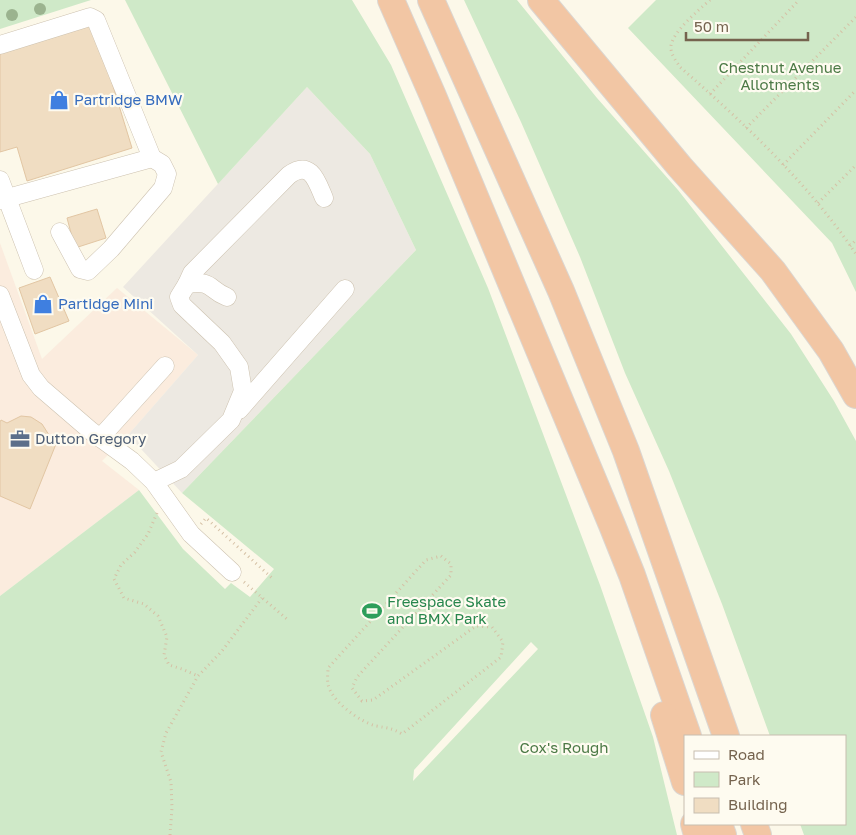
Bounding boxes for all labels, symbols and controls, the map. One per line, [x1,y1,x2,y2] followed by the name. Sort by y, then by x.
[686,10,808,42] scale bar
[694,17,729,35] text: 50 m
[718,58,842,93] park label: Chestnut Avenue Allotments
[48,89,70,111] shop icon: Partridge BMW
[74,90,182,108] place label: Partridge BMW
[32,293,54,315] shop icon: Partidge Mini
[58,294,153,312] place label: Partidge Mini
[9,428,31,450] office icon: Dutton Gregory
[35,429,147,447] place label: Dutton Gregory
[387,592,507,627] place label: Freespace Skate and BMX Park
[361,600,383,622] sports icon: Freespace Skate and BMX Park
[684,735,846,825] legend
[519,738,609,756] park label: Cox's Rough
[728,745,765,763] text: Road
[728,770,761,788] text: Park
[728,795,788,813] text: Building

